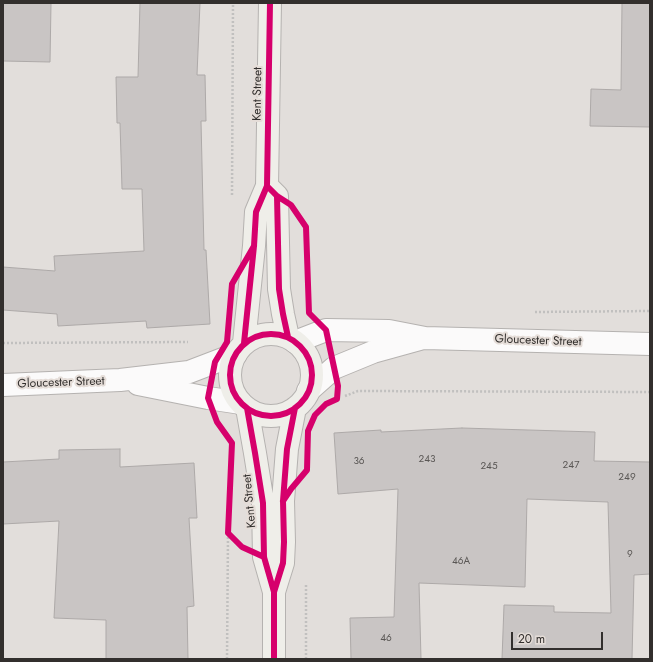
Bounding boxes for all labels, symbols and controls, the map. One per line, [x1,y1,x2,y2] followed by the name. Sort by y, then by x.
[250,67,266,121] street label: Kent Street
[494,332,582,350] street label: Gloucester Street
[17,374,105,392] street label: Gloucester Street
[419,454,435,466] house number: 243
[353,456,365,468] house number: 36
[563,460,579,472] house number: 247
[480,461,498,473] house number: 245
[618,472,636,484] house number: 249
[240,473,260,529] street label: Kent Street
[627,549,633,561] house number: 9
[452,556,470,568] house number: 46A
[513,624,605,650] scale bar
[518,630,545,648] text: 20 m
[380,633,392,645] house number: 46

